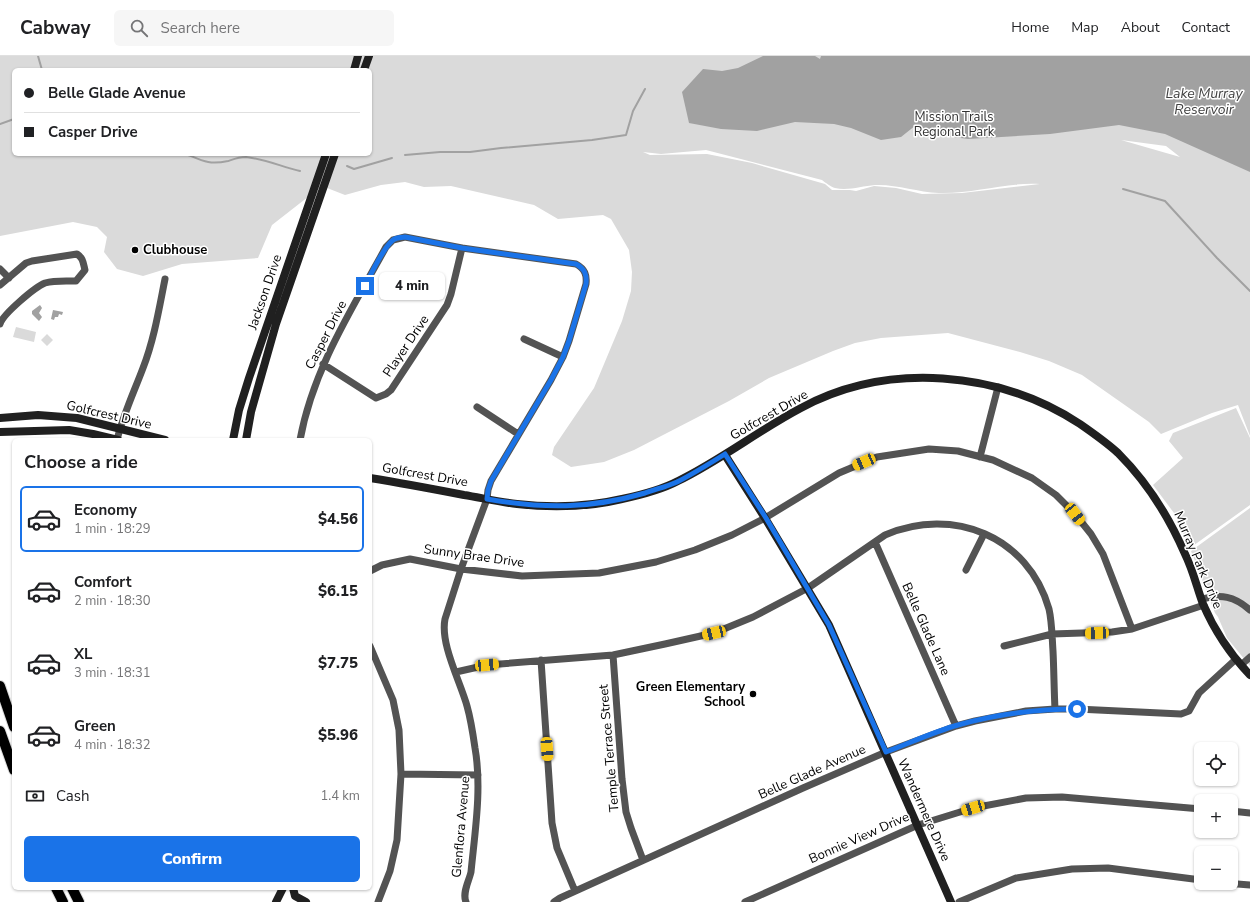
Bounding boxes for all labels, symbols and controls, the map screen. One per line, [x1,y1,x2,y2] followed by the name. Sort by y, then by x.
[114,10,394,46] search box
[20,15,90,41] text: Cabway
[128,17,150,39] icon: search
[160,18,240,38] text: Search here
[1011,18,1049,37] text: Home
[1071,18,1099,37] text: Map
[1121,18,1160,37] text: About
[1182,18,1230,37] text: Contact
[48,83,186,103] text: Belle Glade Avenue
[1165,84,1243,119] water label: Lake Murray Reservoir
[914,108,995,141] park label: Mission Trails Regional Park
[48,122,138,142] text: Casper Drive
[143,241,207,259] place label: Clubhouse
[130,245,140,255] marker: Clubhouse
[243,252,286,333] street label: Jackson Drive
[379,272,445,300] callout: 4 min
[356,277,374,295] route end
[395,277,429,295] text: 4 min
[301,297,351,373] street label: Casper Drive
[379,311,433,381] street label: Player Drive
[727,385,811,445] street label: Golfcrest Drive
[65,396,153,434] street label: Golfcrest Drive
[24,450,138,474] text: Choose a ride
[851,452,877,472] car
[381,459,469,491] street label: Golfcrest Drive
[74,500,137,520] text: Economy
[26,501,62,537] icon: car
[1063,501,1087,527] car
[1169,508,1227,612] street label: Murray Park Drive
[318,509,358,529] text: $4.56
[74,520,150,538] text: 1 min · 18:29
[423,540,526,572] street label: Sunny Brae Drive
[74,572,131,592] text: Comfort
[26,573,62,609] icon: car
[897,580,955,678] street label: Belle Glade Lane
[318,581,358,601] text: $6.15
[74,592,150,610] text: 2 min · 18:30
[701,624,727,642] car
[1085,627,1109,639] car
[74,644,93,664] text: XL
[26,645,62,681] icon: car
[318,653,358,673] text: $7.75
[475,658,499,672] car
[74,664,150,682] text: 3 min · 18:31
[636,678,746,711] place label: Green Elementary School
[594,683,624,813] street label: Temple Terrace Street
[748,689,758,699] marker: Green Elementary School
[1068,700,1086,718] route start
[74,716,116,736] text: Green
[26,717,62,753] icon: car
[318,725,358,745] text: $5.96
[74,736,150,754] text: 4 min · 18:32
[540,737,554,761] car
[755,740,869,804] street label: Belle Glade Avenue
[1194,742,1238,890] map controls
[1194,742,1238,786] button: locate
[893,756,955,864] street label: Wandermere Drive
[448,775,474,879] street label: Glenflora Avenue
[24,785,46,807] icon: cash
[56,786,90,806] text: Cash
[320,787,360,805] text: 1.4 km
[1194,794,1238,838] button: +
[960,799,986,817] car
[806,808,912,868] street label: Bonnie View Drive
[24,836,360,882] button: Confirm
[1194,846,1238,890] button: −

